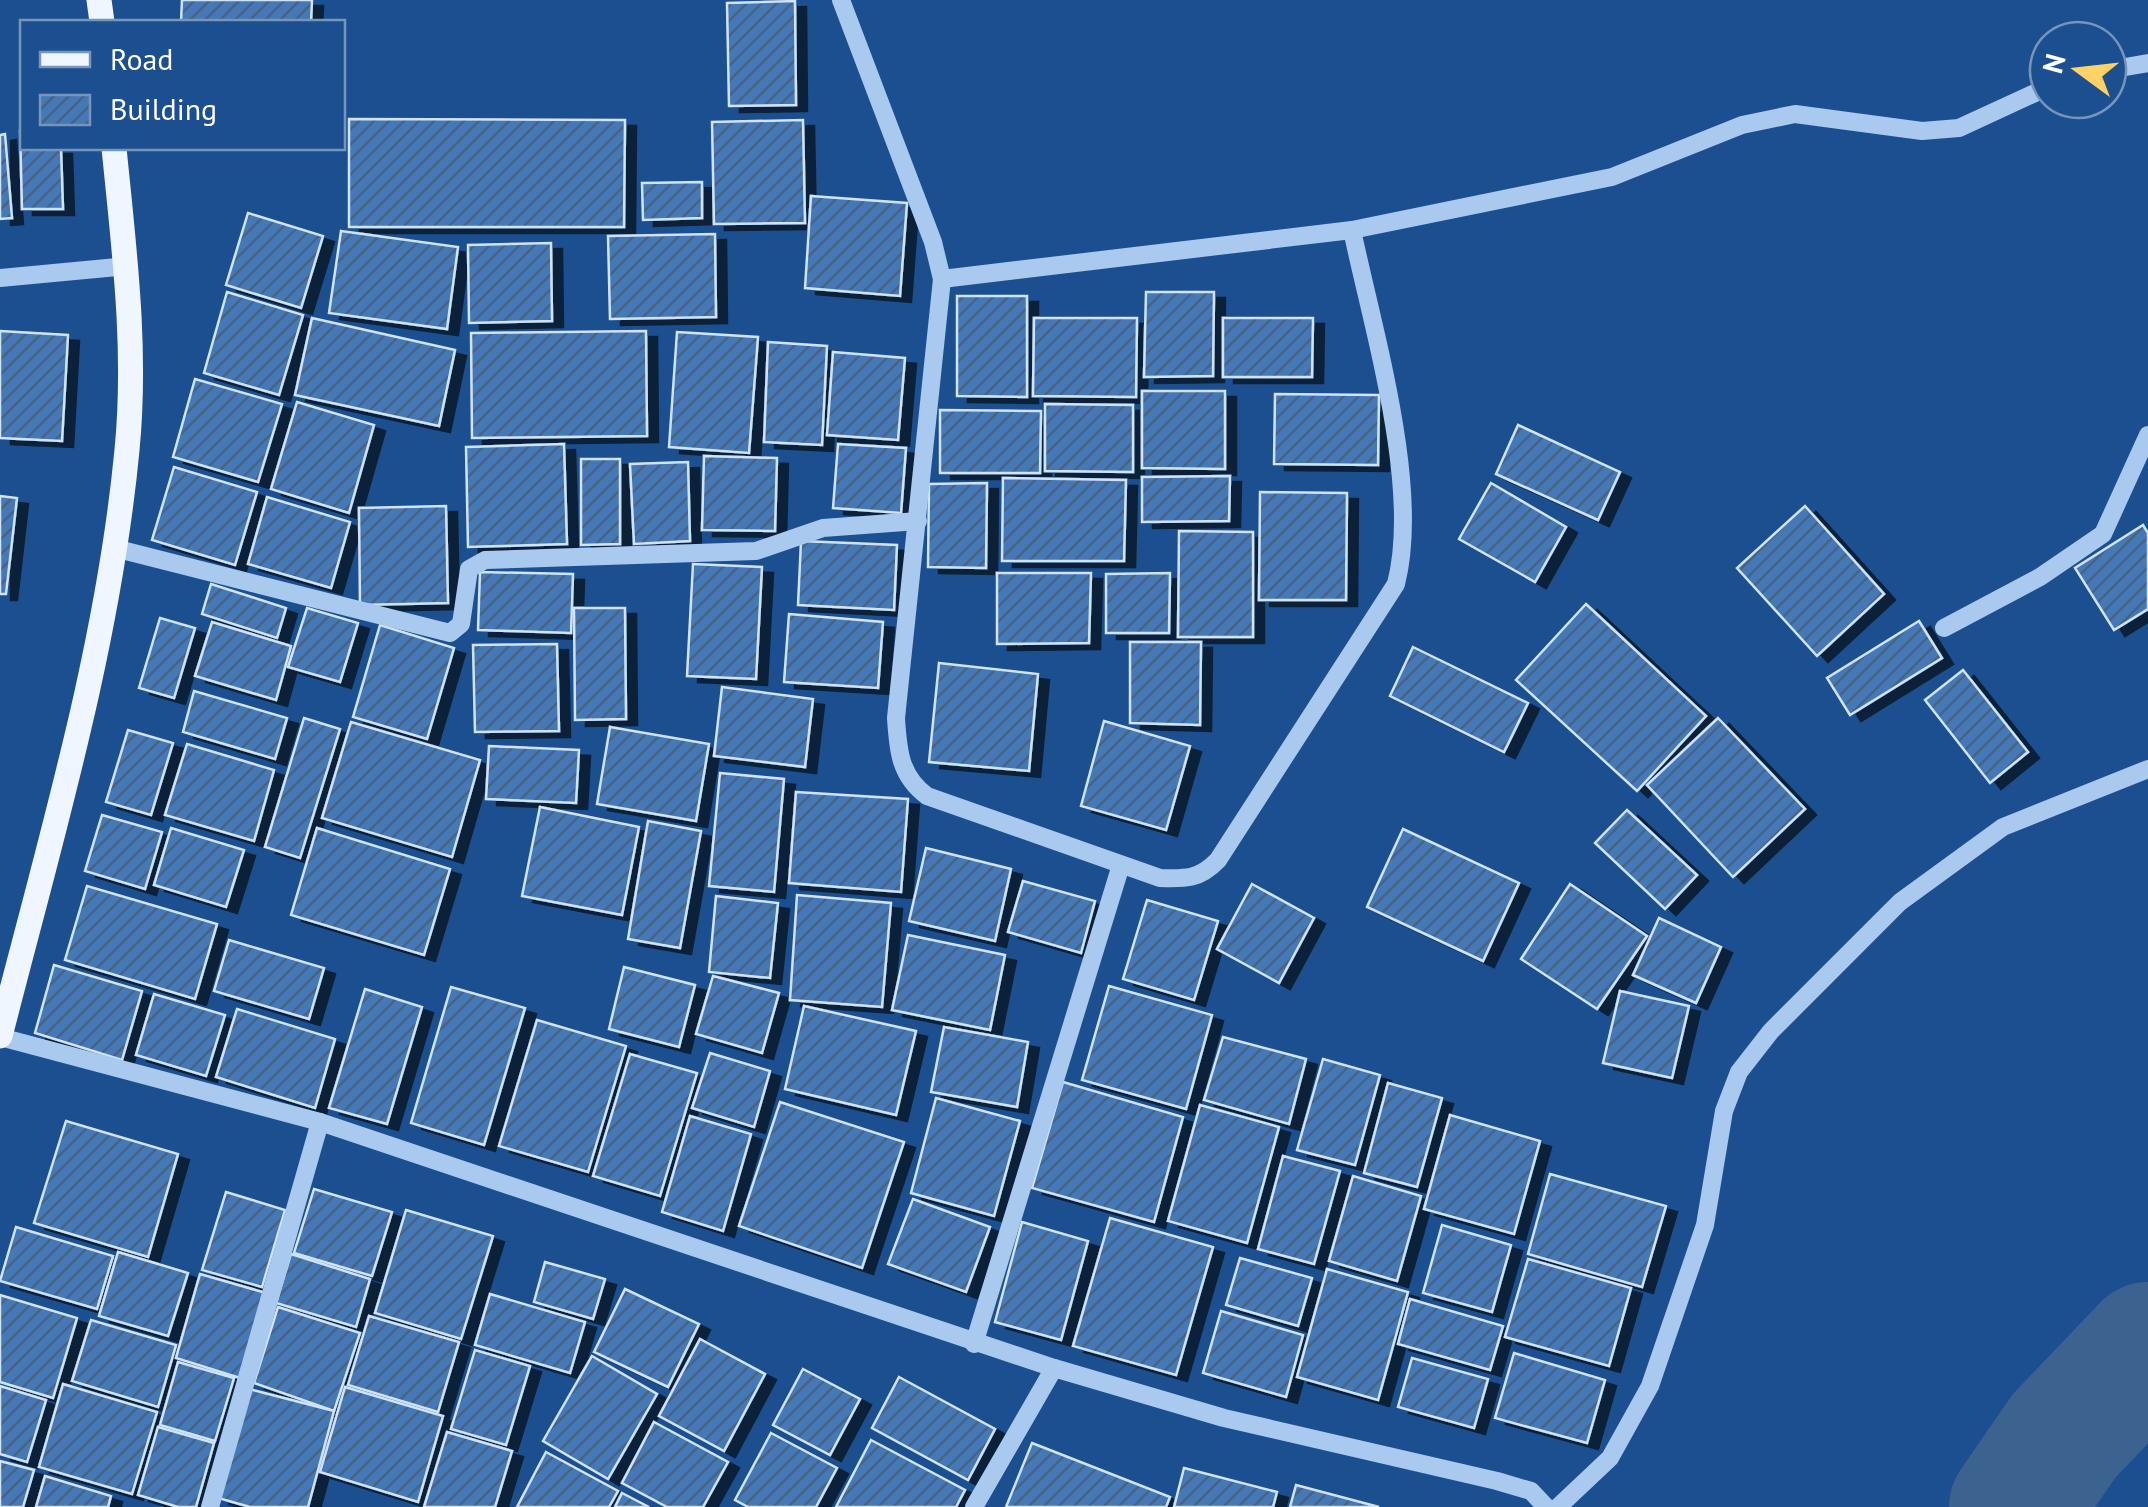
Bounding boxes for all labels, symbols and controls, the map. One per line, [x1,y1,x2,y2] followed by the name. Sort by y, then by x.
[20,20,345,150] legend
[2028,20,2128,120] north arrow
[110,39,174,78] text: Road
[2033,50,2074,77] text: N
[110,89,217,128] text: Building

